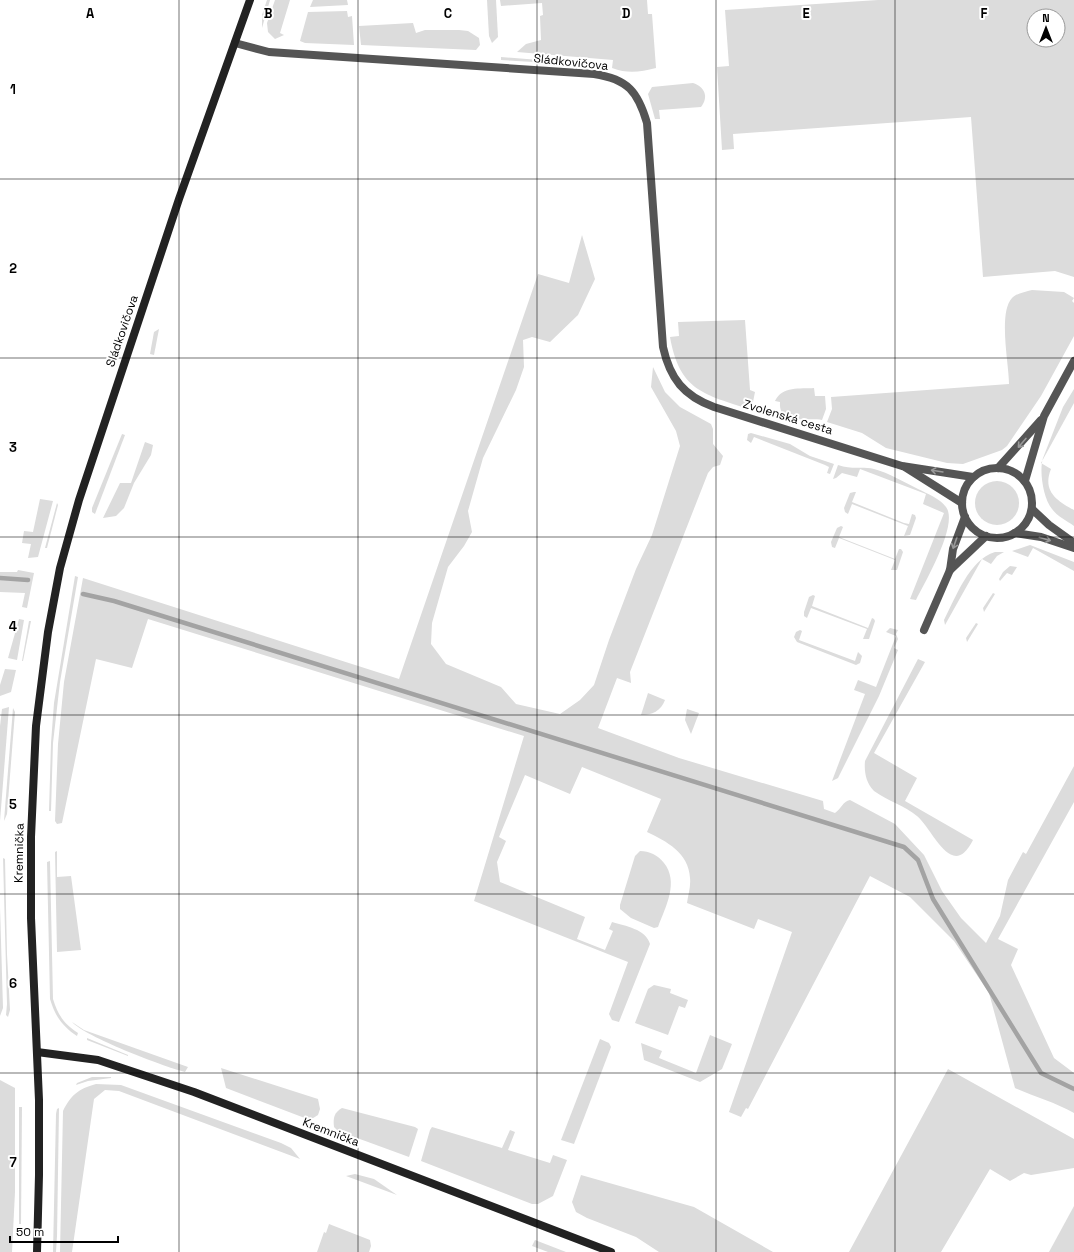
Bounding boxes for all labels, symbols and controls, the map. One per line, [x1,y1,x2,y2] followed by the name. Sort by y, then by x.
[86,5,95,22] text: A
[264,5,273,22] text: B
[444,5,452,22] text: C
[622,5,631,22] text: D
[802,5,810,22] text: E
[981,5,988,22] text: F
[1026,8,1066,48] north arrow
[1042,11,1050,25] text: N
[533,50,609,74] street label: Sládkovičova
[10,81,16,98] text: 1
[9,260,17,277] text: 2
[102,293,142,369] street label: Sládkovičova
[741,396,835,438] street label: Zvolenská cesta
[1017,437,1026,448] one-way arrow
[9,439,17,456] text: 3
[931,467,944,475] one-way arrow
[1038,536,1051,543] one-way arrow
[951,537,959,549] one-way arrow
[9,618,17,635] text: 4
[9,796,17,813] text: 5
[10,823,28,883] street label: Kremnička
[9,975,17,992] text: 6
[300,1114,362,1150] street label: Kremnička
[9,1154,17,1171] text: 7
[10,1218,118,1244] scale bar
[16,1224,44,1240] text: 50 m

